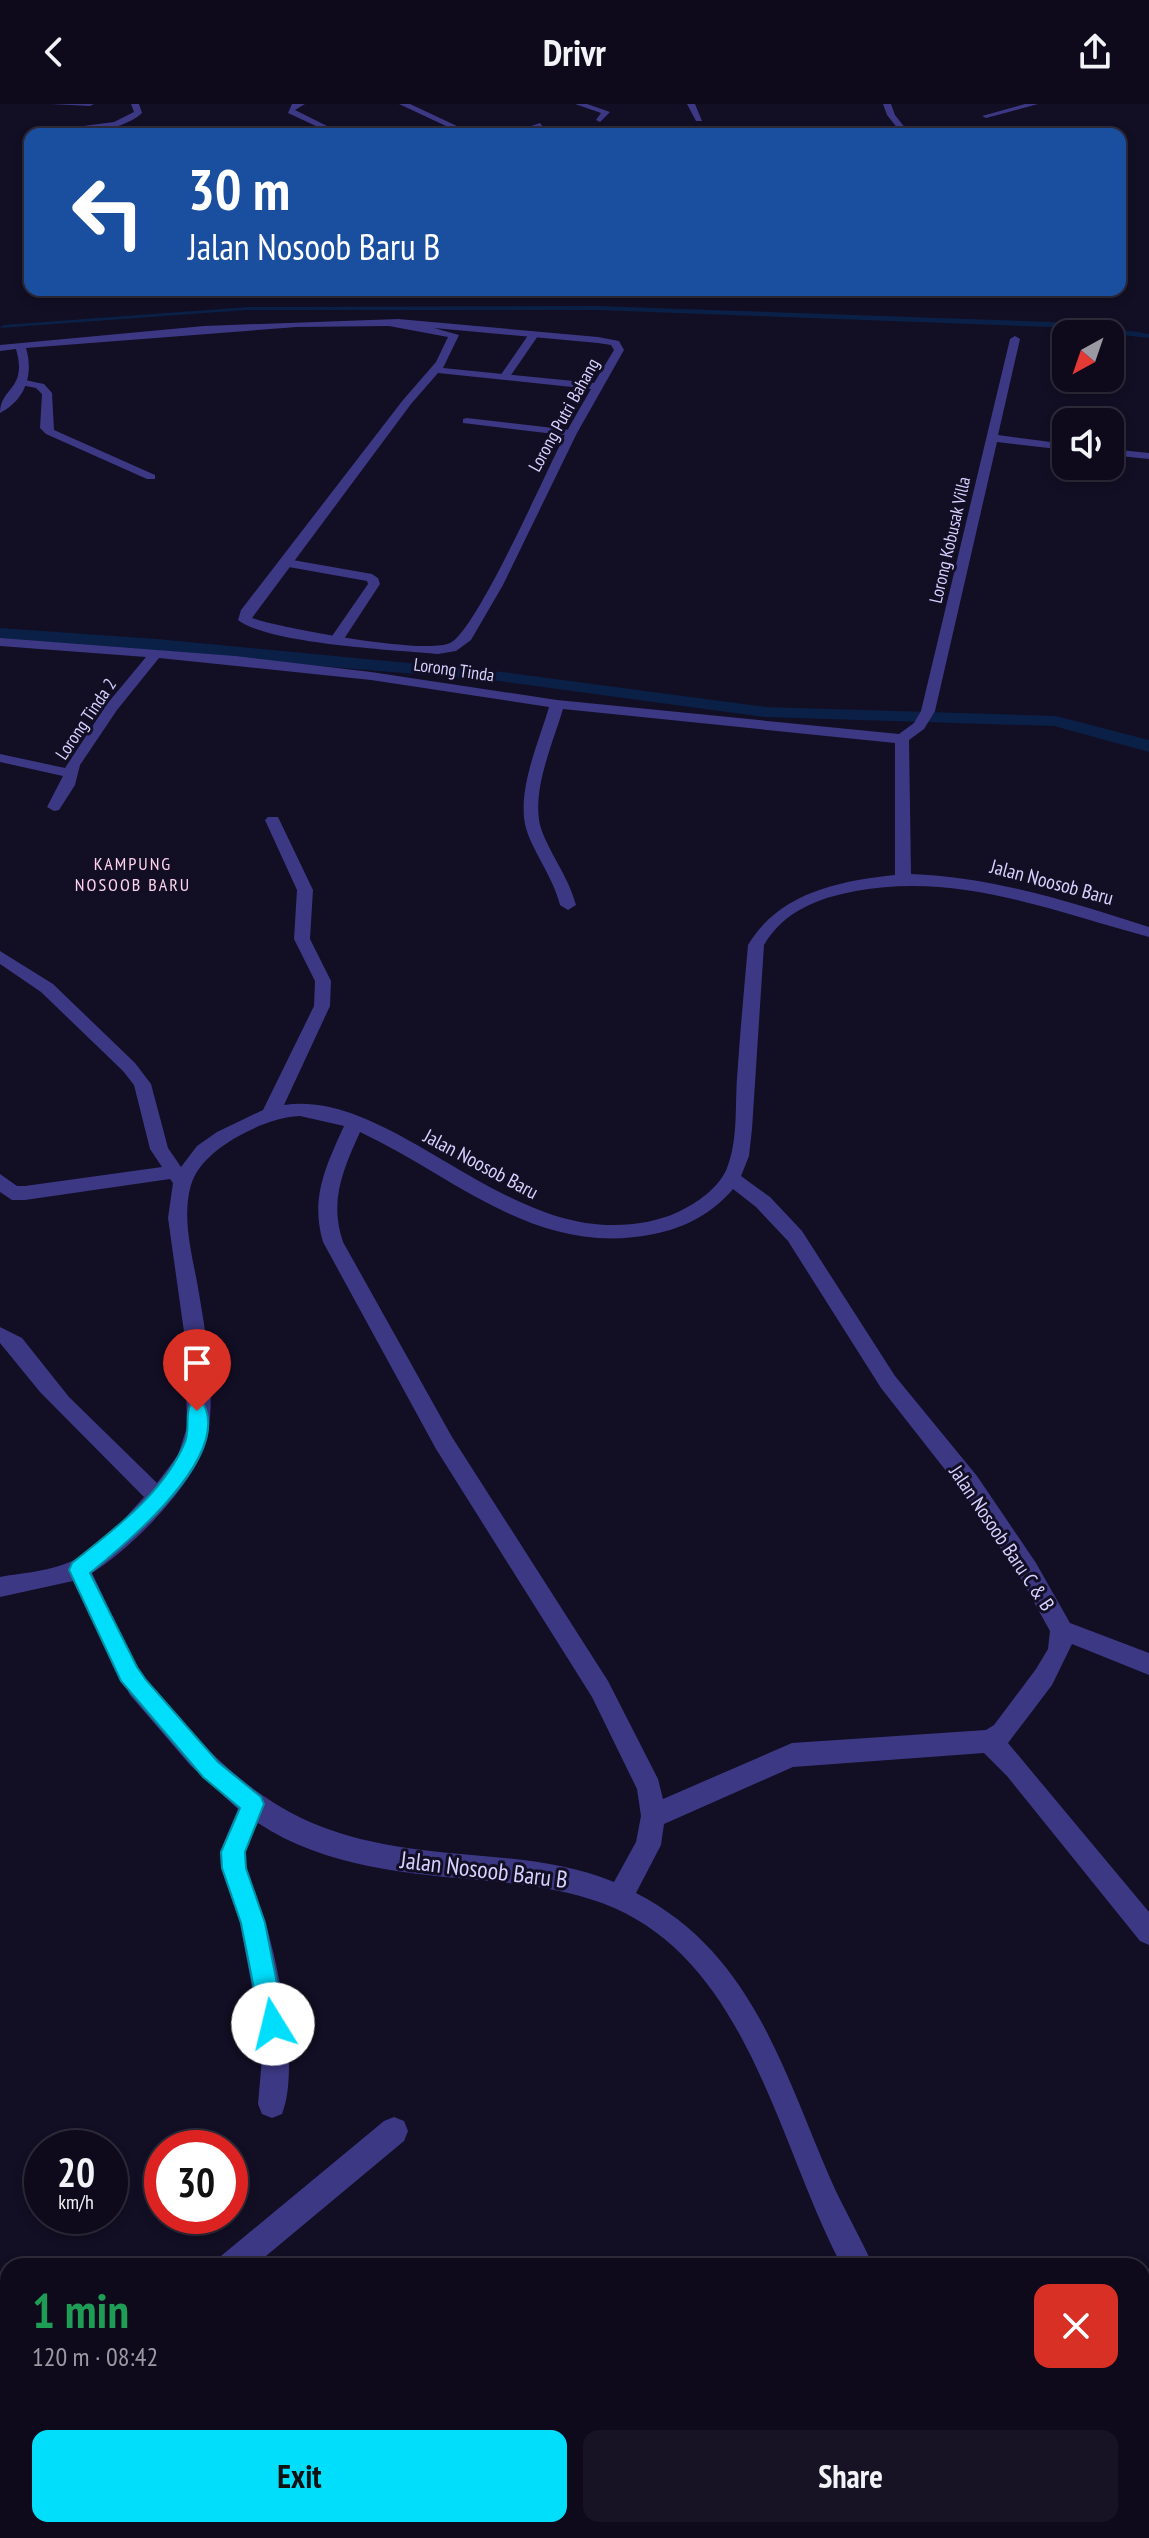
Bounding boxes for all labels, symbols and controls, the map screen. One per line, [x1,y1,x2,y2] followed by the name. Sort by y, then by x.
[543,29,606,76] text: Drivr
[32,30,76,74] icon: back
[1073,30,1117,74] icon: share
[188,153,290,225] text: 30 m
[56,160,160,264] icon: left
[188,223,440,270] text: Jalan Nosoob Baru B
[1052,320,1124,392] north arrow
[1052,320,1124,480] map controls
[523,354,604,476] street label: Lorong Putri Bahang
[1052,408,1124,480] button: sound
[924,474,975,605] street label: Lorong Kobusak Villa
[412,652,496,687] street label: Lorong Tinda
[50,674,121,764] street label: Lorong Tinda 2
[75,852,191,896] district label: KAMPUNG NOSOOB BARU
[987,853,1116,911] street label: Jalan Noosob Baru
[418,1122,543,1205] street label: Jalan Noosob Baru
[163,1329,231,1411] pin
[175,1341,219,1385] icon: arrive
[943,1459,1060,1616] street label: Jalan Nosoob Baru C & B
[398,1844,569,1895] street label: Jalan Nosoob Baru B
[231,1982,315,2066] position arrow
[144,2130,248,2234] speed limit sign: 30
[57,2146,95,2198] text: 20
[58,2189,94,2215] text: km/h
[32,2279,129,2341] text: 1 min
[1034,2284,1118,2368] button: close
[32,2340,158,2373] text: 120 m · 08:42
[32,2430,567,2522] button: Exit
[583,2430,1118,2522] button: Share

